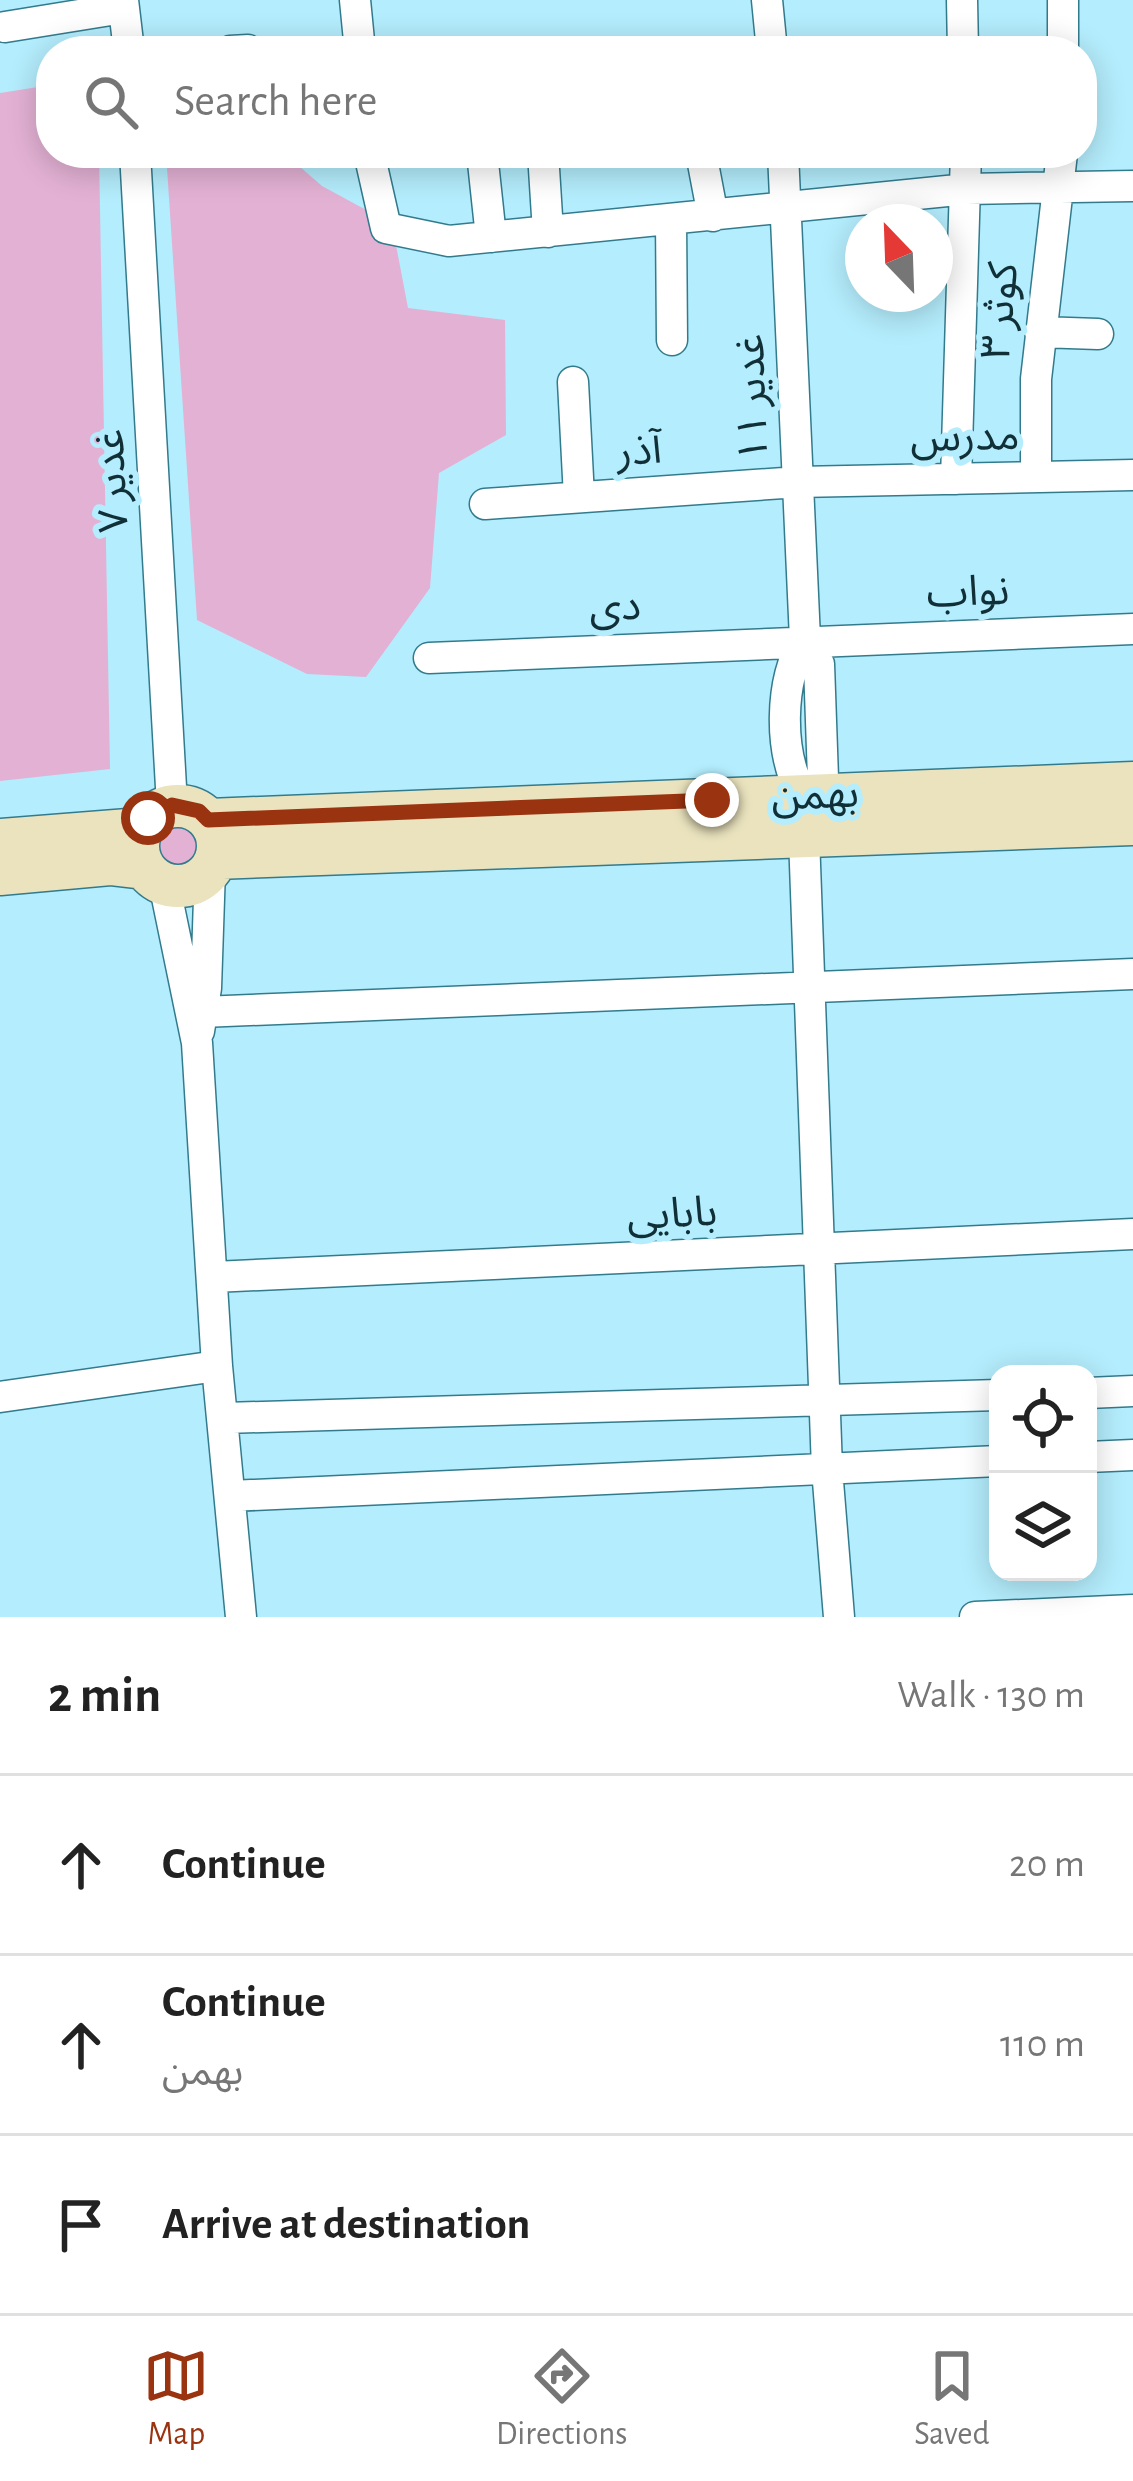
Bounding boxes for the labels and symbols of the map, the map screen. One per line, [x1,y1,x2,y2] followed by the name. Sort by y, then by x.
[845,204,953,312] north arrow
[975,260,1027,361] street label: کوثر ۳
[729,333,777,463] street label: غدیر ۱۱
[910,415,1020,461] street label: مدرس
[88,428,138,534] street label: غدیر ۷
[613,428,665,476] street label: آذر
[926,570,1010,616] street label: نواب
[588,585,642,631] street label: دی
[771,772,860,820] street label: بهمن
[685,773,739,827] route end
[121,791,175,845] route start
[626,1191,718,1239] street label: بابایی

